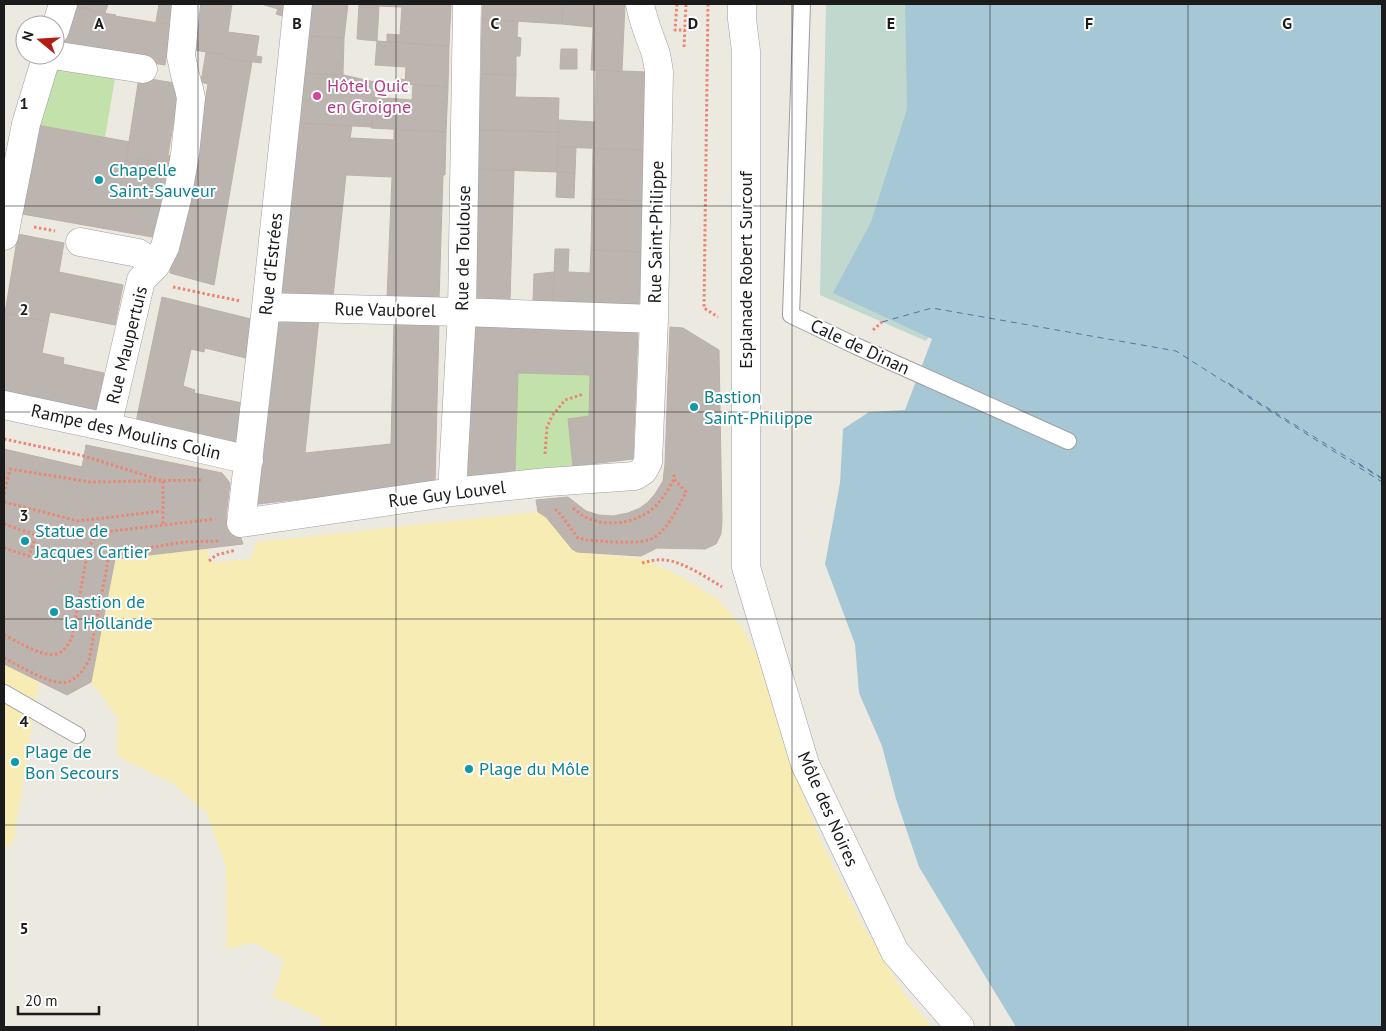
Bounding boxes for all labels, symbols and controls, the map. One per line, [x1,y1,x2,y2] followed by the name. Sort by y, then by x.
[94,13,104,33] text: A
[292,13,302,33] text: B
[491,13,500,33] text: C
[688,13,698,33] text: D
[887,13,895,33] text: E
[1085,13,1093,33] text: F
[1282,13,1292,33] text: G
[15,15,65,65] north arrow
[18,29,38,43] text: N
[327,74,411,118] place label: Hôtel Quic en Groigne
[311,90,323,102] marker: Hôtel Quic en Groigne
[19,93,29,113] text: 1
[109,158,216,202] place label: Chapelle Saint-Sauveur
[643,160,668,304] street label: Rue Saint-Philippe
[734,170,757,369] street label: Esplanade Robert Surcouf
[93,174,105,186] marker: Chapelle Saint-Sauveur
[450,185,475,311] street label: Rue de Toulouse
[254,212,287,316] street label: Rue d'Estrées
[101,283,152,406] street label: Rue Maupertuis
[334,297,437,322] street label: Rue Vauborel
[19,299,29,319] text: 2
[807,314,914,380] street label: Cale de Dinan
[704,385,813,429] place label: Bastion Saint-Philippe
[29,398,223,465] street label: Rampe des Moulins Colin
[688,401,700,413] marker: Bastion Saint-Philippe
[387,475,508,512] street label: Rue Guy Louvel
[19,505,29,525] text: 3
[34,519,150,563] place label: Statue de Jacques Cartier
[19,535,31,547] marker: Statue de Jacques Cartier
[64,590,153,634] place label: Bastion de la Hollande
[48,606,60,618] marker: Bastion de la Hollande
[19,711,29,731] text: 4
[25,740,119,784] place label: Plage de Bon Secours
[793,748,864,870] street label: Môle des Noires
[9,756,21,768] marker: Plage de Bon Secours
[479,757,589,780] place label: Plage du Môle
[463,763,475,775] marker: Plage du Môle
[19,918,29,938] text: 5
[18,984,99,1016] scale bar
[25,991,58,1010] text: 20 m

